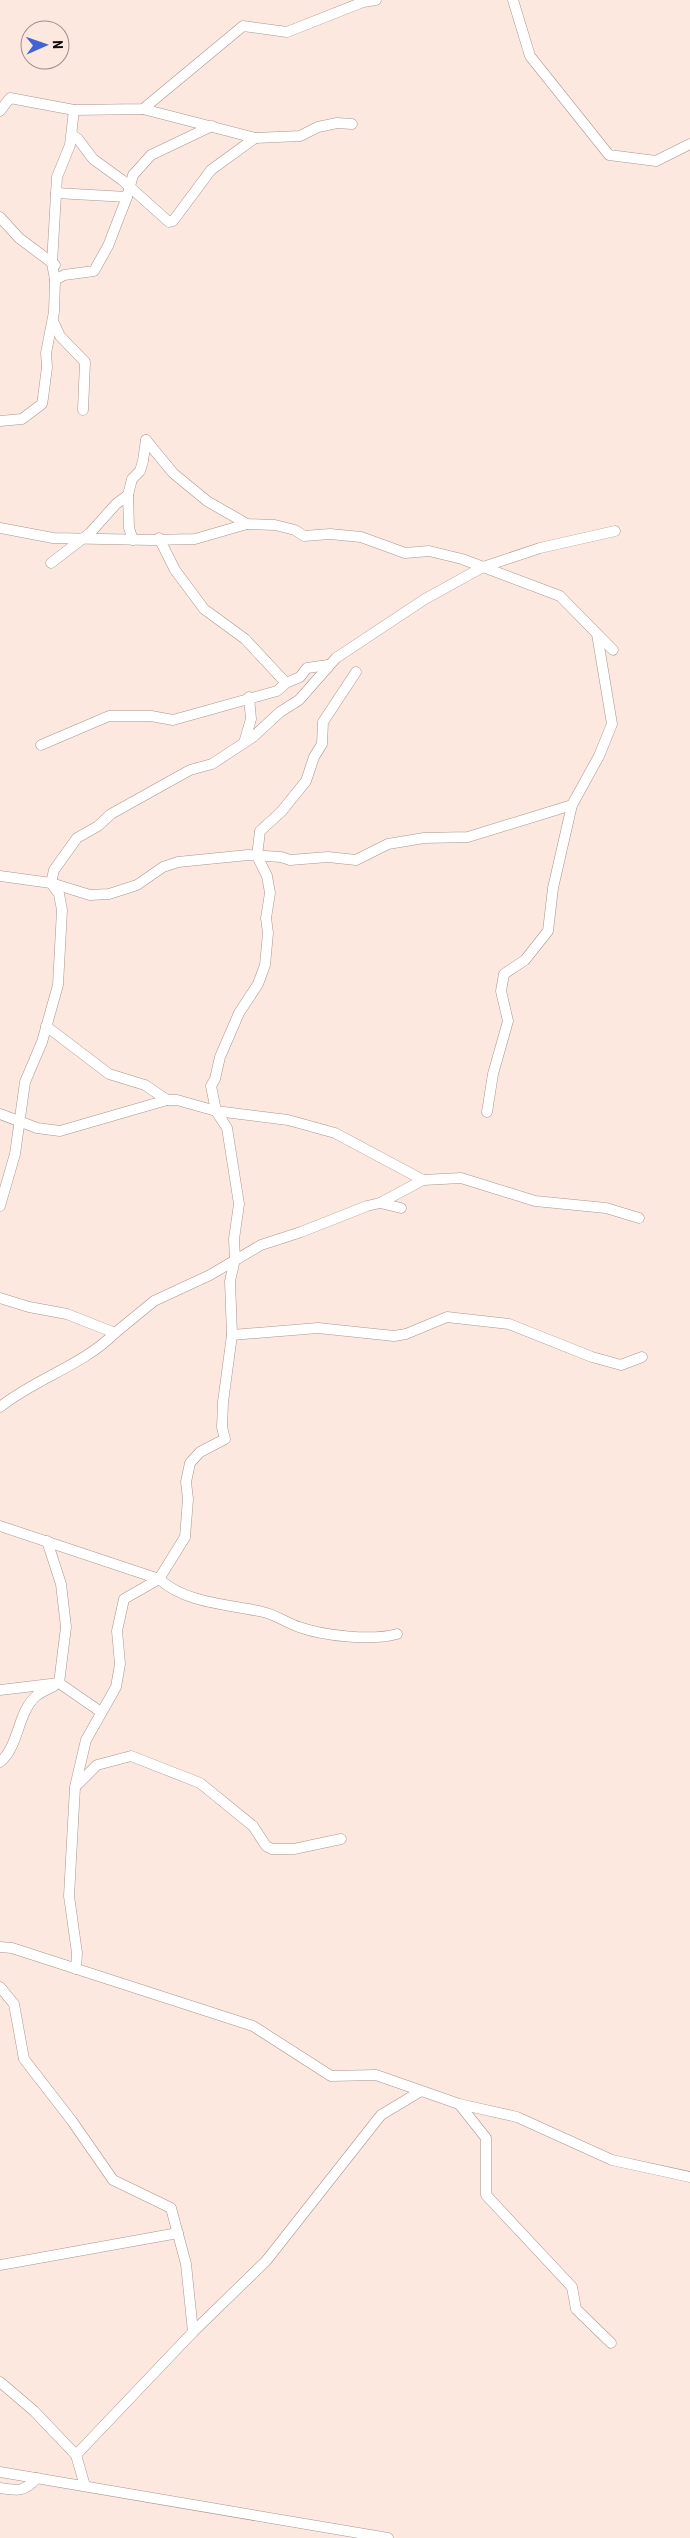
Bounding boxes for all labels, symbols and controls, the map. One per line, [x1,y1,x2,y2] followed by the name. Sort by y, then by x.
[20,20,70,70] north arrow
[50,40,66,49] text: N

